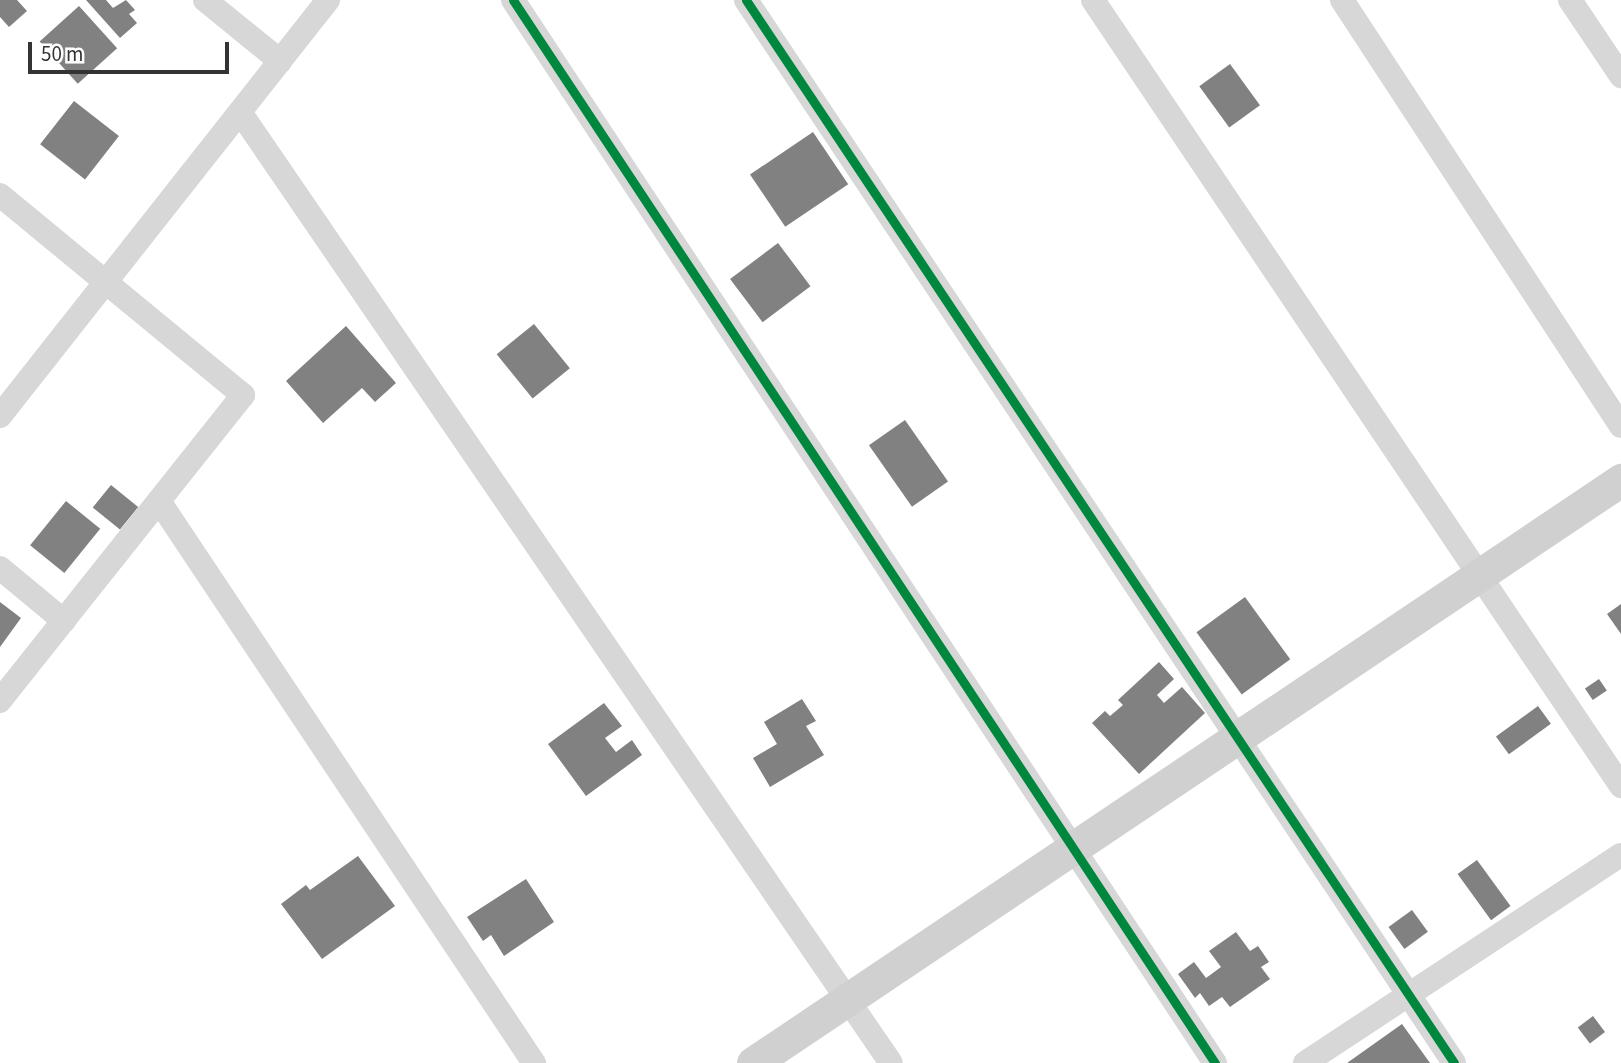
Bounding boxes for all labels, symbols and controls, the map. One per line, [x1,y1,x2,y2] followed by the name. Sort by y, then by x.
[32,28,233,72] scale bar
[41,39,83,69] text: 50 m

